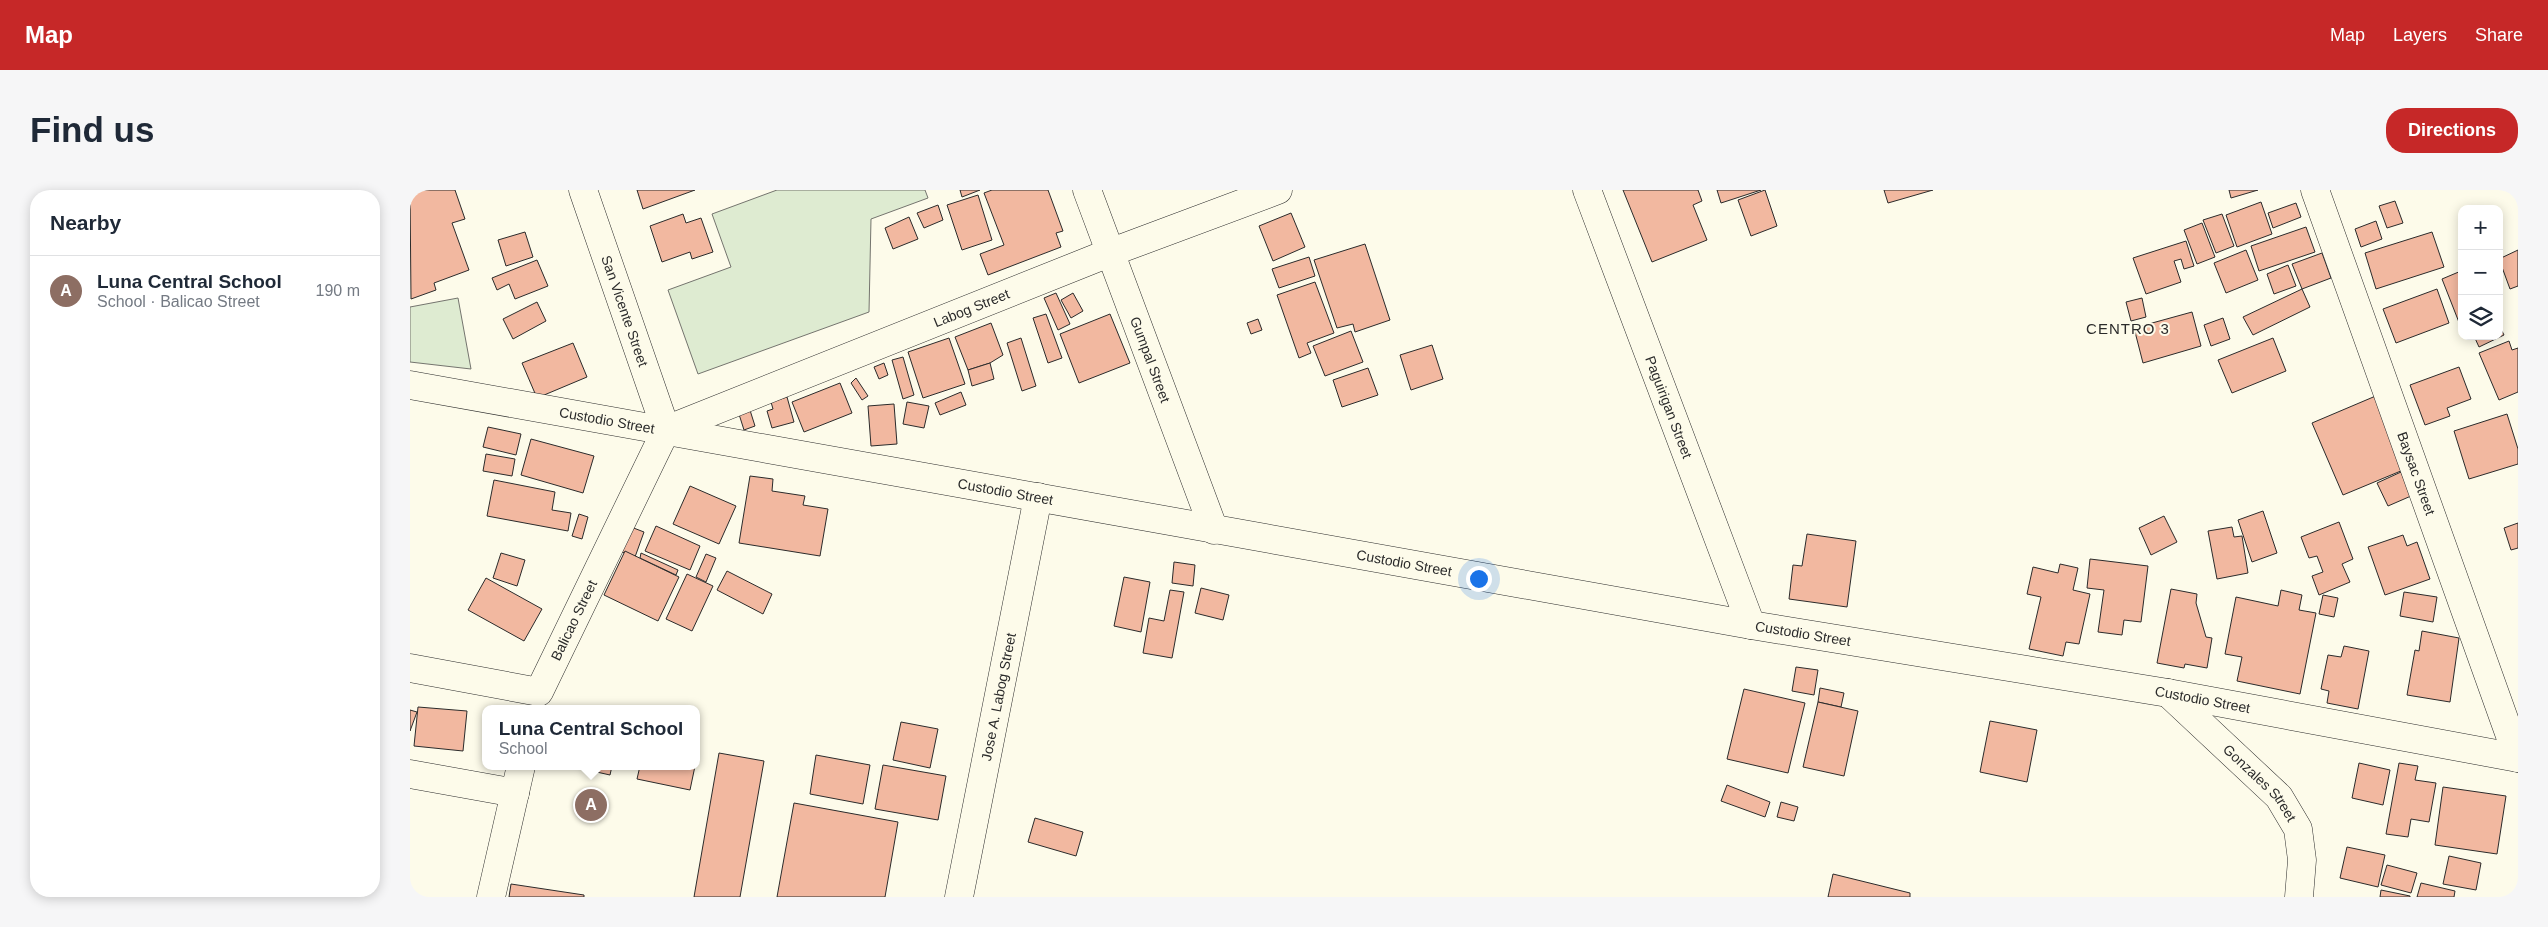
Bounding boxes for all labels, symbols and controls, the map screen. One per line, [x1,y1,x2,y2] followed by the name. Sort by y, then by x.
[25,21,73,48] text: Map
[2330,25,2365,45] text: Map
[2393,25,2447,45] text: Layers
[2475,25,2523,45] text: Share
[2386,108,2518,153] button: Directions
[30,110,154,149] text: Find us
[2458,205,2503,340] map controls
[2458,205,2503,250] button: +
[50,211,121,234] text: Nearby
[2458,250,2503,295] button: −
[598,253,651,369] street label: San Vicente Street
[97,271,282,292] text: Luna Central School
[60,282,72,299] text: A
[316,282,360,299] text: 190 m
[931,286,1012,330] street label: Labog Street
[97,293,260,310] text: School · Balicao Street
[2458,295,2503,340] button: layers
[1127,314,1174,405] street label: Gumpal Street
[2086,320,2170,337] district label: CENTRO 3
[1642,354,1695,461] street label: Paguirigan Street
[558,404,656,437] street label: Custodio Street
[2394,430,2439,517] street label: Baysac Street
[957,475,1055,508] street label: Custodio Street
[1355,547,1453,579] street label: Custodio Street
[1466,566,1492,592] your location
[548,577,600,663] street label: Balicao Street
[1754,618,1852,649] street label: Custodio Street
[978,631,1019,762] street label: Jose A. Labog Street
[2154,683,2252,716] street label: Custodio Street
[482,705,700,770] popup
[499,718,683,739] text: Luna Central School
[499,740,548,757] text: School
[2220,741,2300,825] street label: Gonzales Street
[575,786,607,824] pin: A

